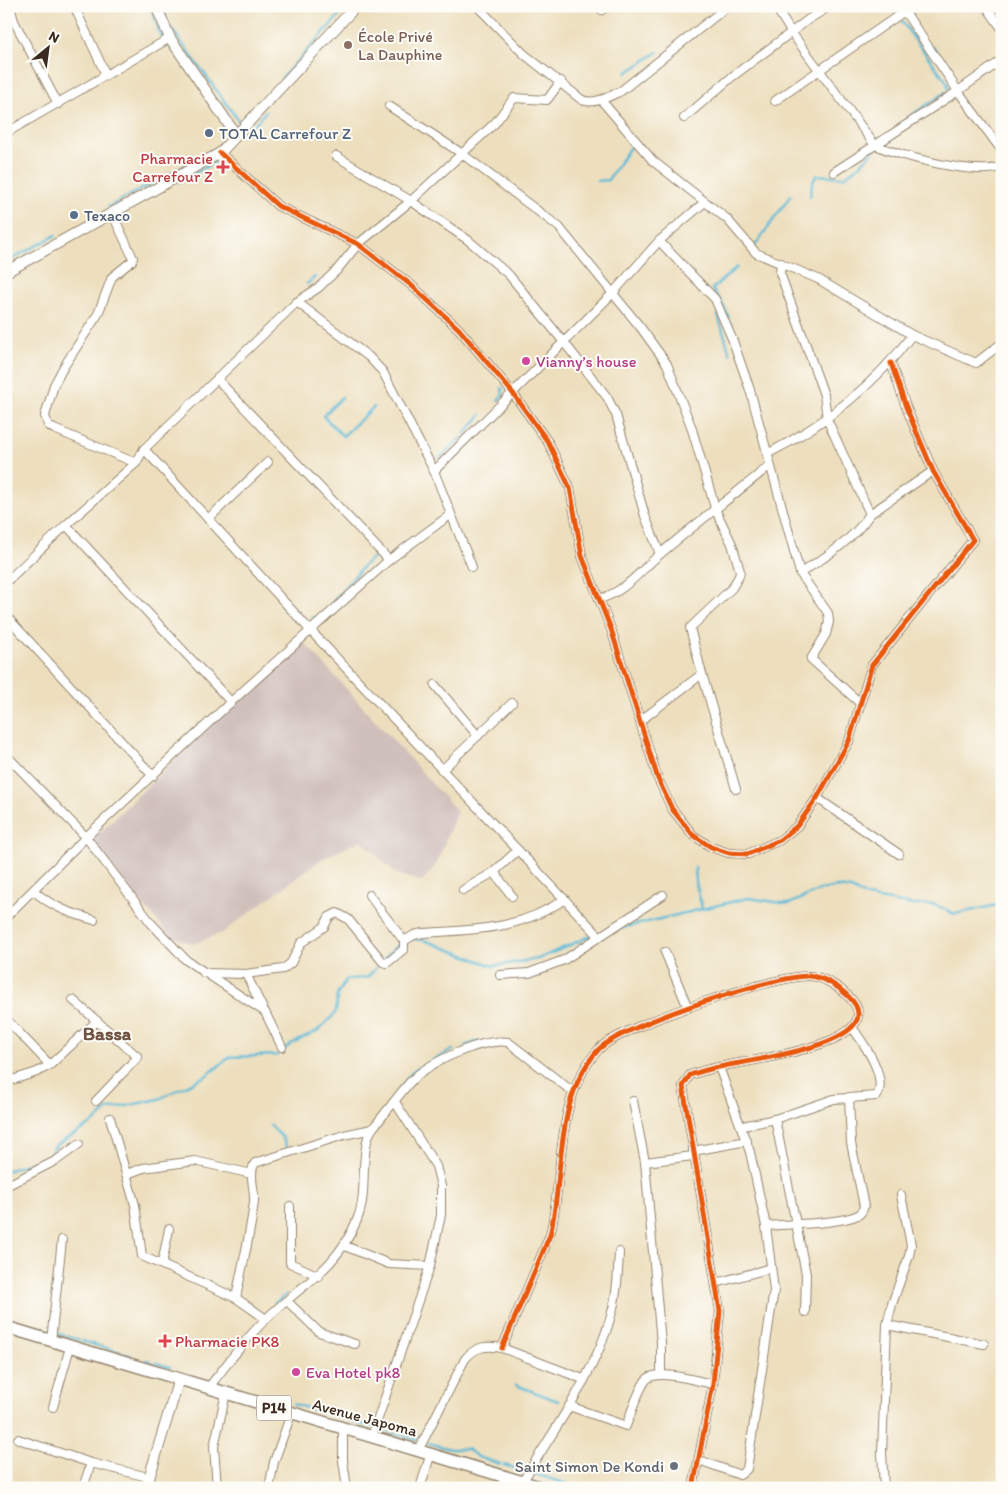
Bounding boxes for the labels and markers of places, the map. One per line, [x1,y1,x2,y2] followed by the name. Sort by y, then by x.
[358,27,442,64] place label: École Privé La Dauphine
[342,39,354,51] marker: École Privé La Dauphine
[219,124,351,143] place label: TOTAL Carrefour Z
[203,127,215,139] marker: TOTAL Carrefour Z
[132,149,213,186] place label: Pharmacie Carrefour Z
[217,161,229,173] marker: Pharmacie Carrefour Z
[84,206,130,225] place label: Texaco
[68,209,80,221] marker: Texaco
[536,352,637,371] place label: Vianny’s house
[520,355,532,367] marker: Vianny’s house
[175,1332,279,1351] place label: Pharmacie PK8
[159,1335,171,1347] marker: Pharmacie PK8
[306,1363,401,1382] place label: Eva Hotel pk8
[290,1366,302,1378] marker: Eva Hotel pk8
[515,1457,664,1476] place label: Saint Simon De Kondi
[668,1460,680,1472] marker: Saint Simon De Kondi

